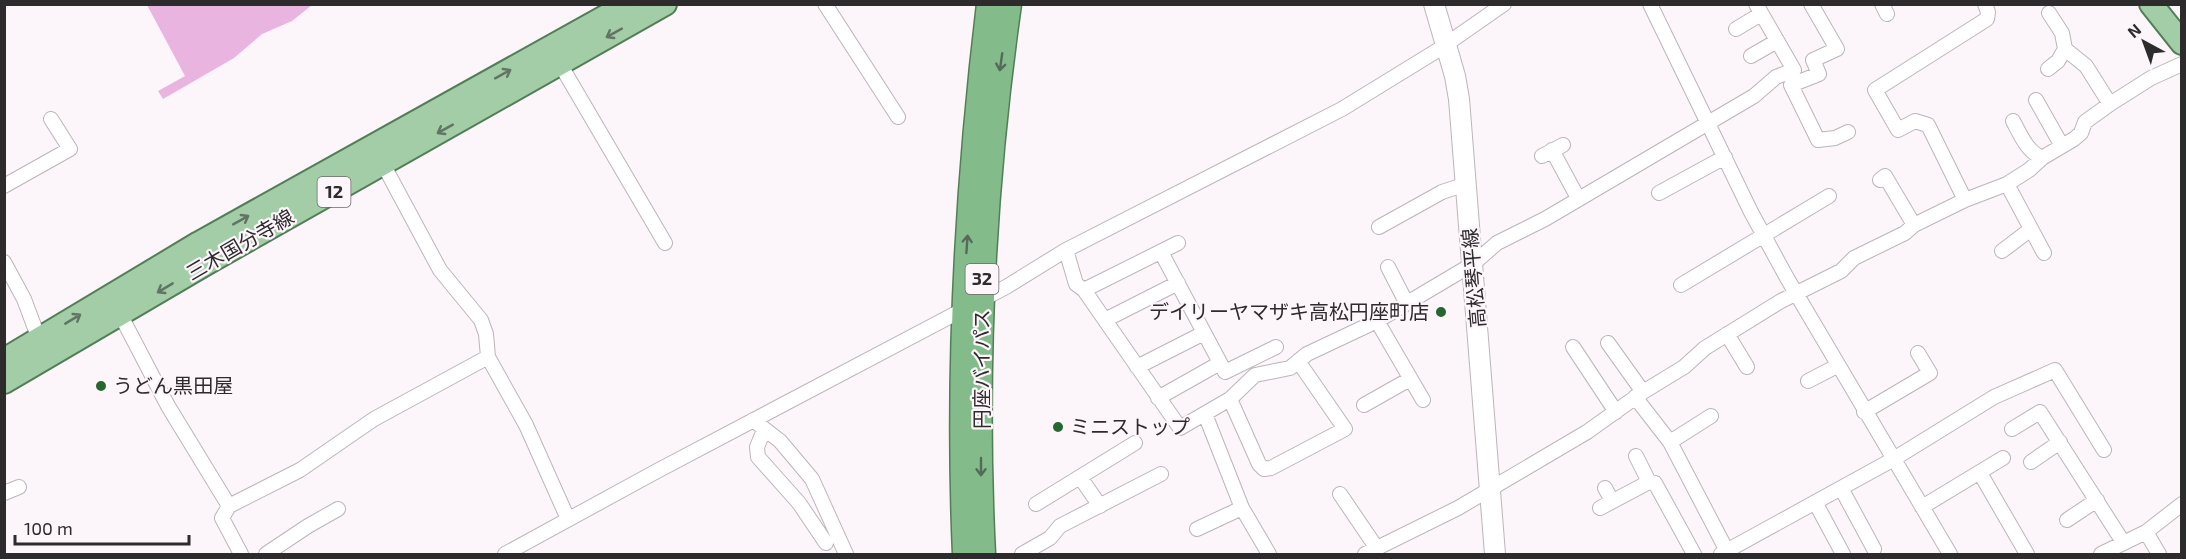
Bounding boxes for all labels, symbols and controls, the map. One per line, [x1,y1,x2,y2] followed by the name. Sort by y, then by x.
[2114,12,2174,72] north arrow
[2123,19,2144,41] text: N
[606,28,624,39] one-way arrow
[996,52,1007,72] one-way arrow
[494,68,511,80] one-way arrow
[436,124,454,135] one-way arrow
[318,177,350,207] road number: 12
[182,204,297,285] street label: 三木国分寺線
[232,214,249,226] one-way arrow
[1457,227,1489,329] street label: 高松琴平線
[962,235,973,255] one-way arrow
[966,264,998,294] road number: 32
[157,282,174,294] one-way arrow
[1149,299,1429,323] place label: デイリーヤマザキ高松円座町店
[1434,305,1448,319] marker: デイリーヤマザキ高松円座町店
[969,309,993,429] street label: 円座バイパス
[64,312,81,324] one-way arrow
[113,373,233,397] place label: うどん黒田屋
[94,379,108,393] marker: うどん黒田屋
[1070,414,1190,438] place label: ミニストップ
[1051,420,1065,434] marker: ミニストップ
[975,456,987,476] one-way arrow
[15,508,189,546] scale bar
[24,517,73,539] text: 100 m

